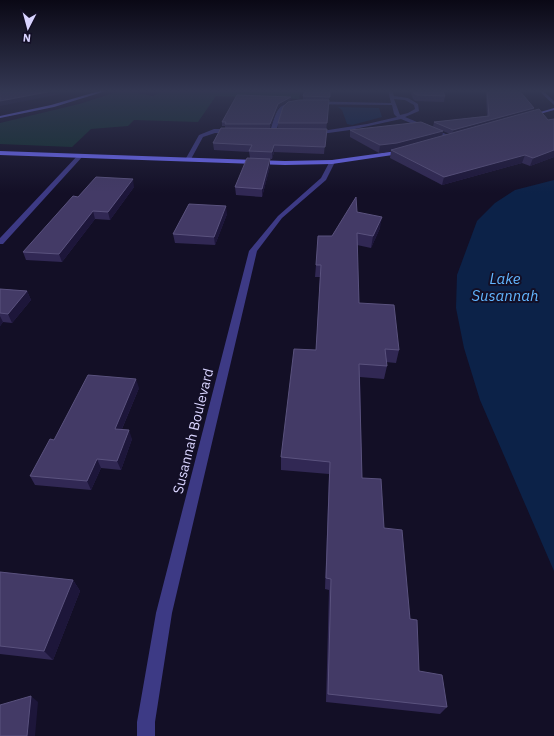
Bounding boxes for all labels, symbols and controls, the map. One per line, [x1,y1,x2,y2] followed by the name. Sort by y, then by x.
[8,8,48,48] north arrow
[22,31,32,45] text: N
[471,269,539,305] water label: Lake Susannah
[169,366,217,496] street label: Susannah Boulevard

